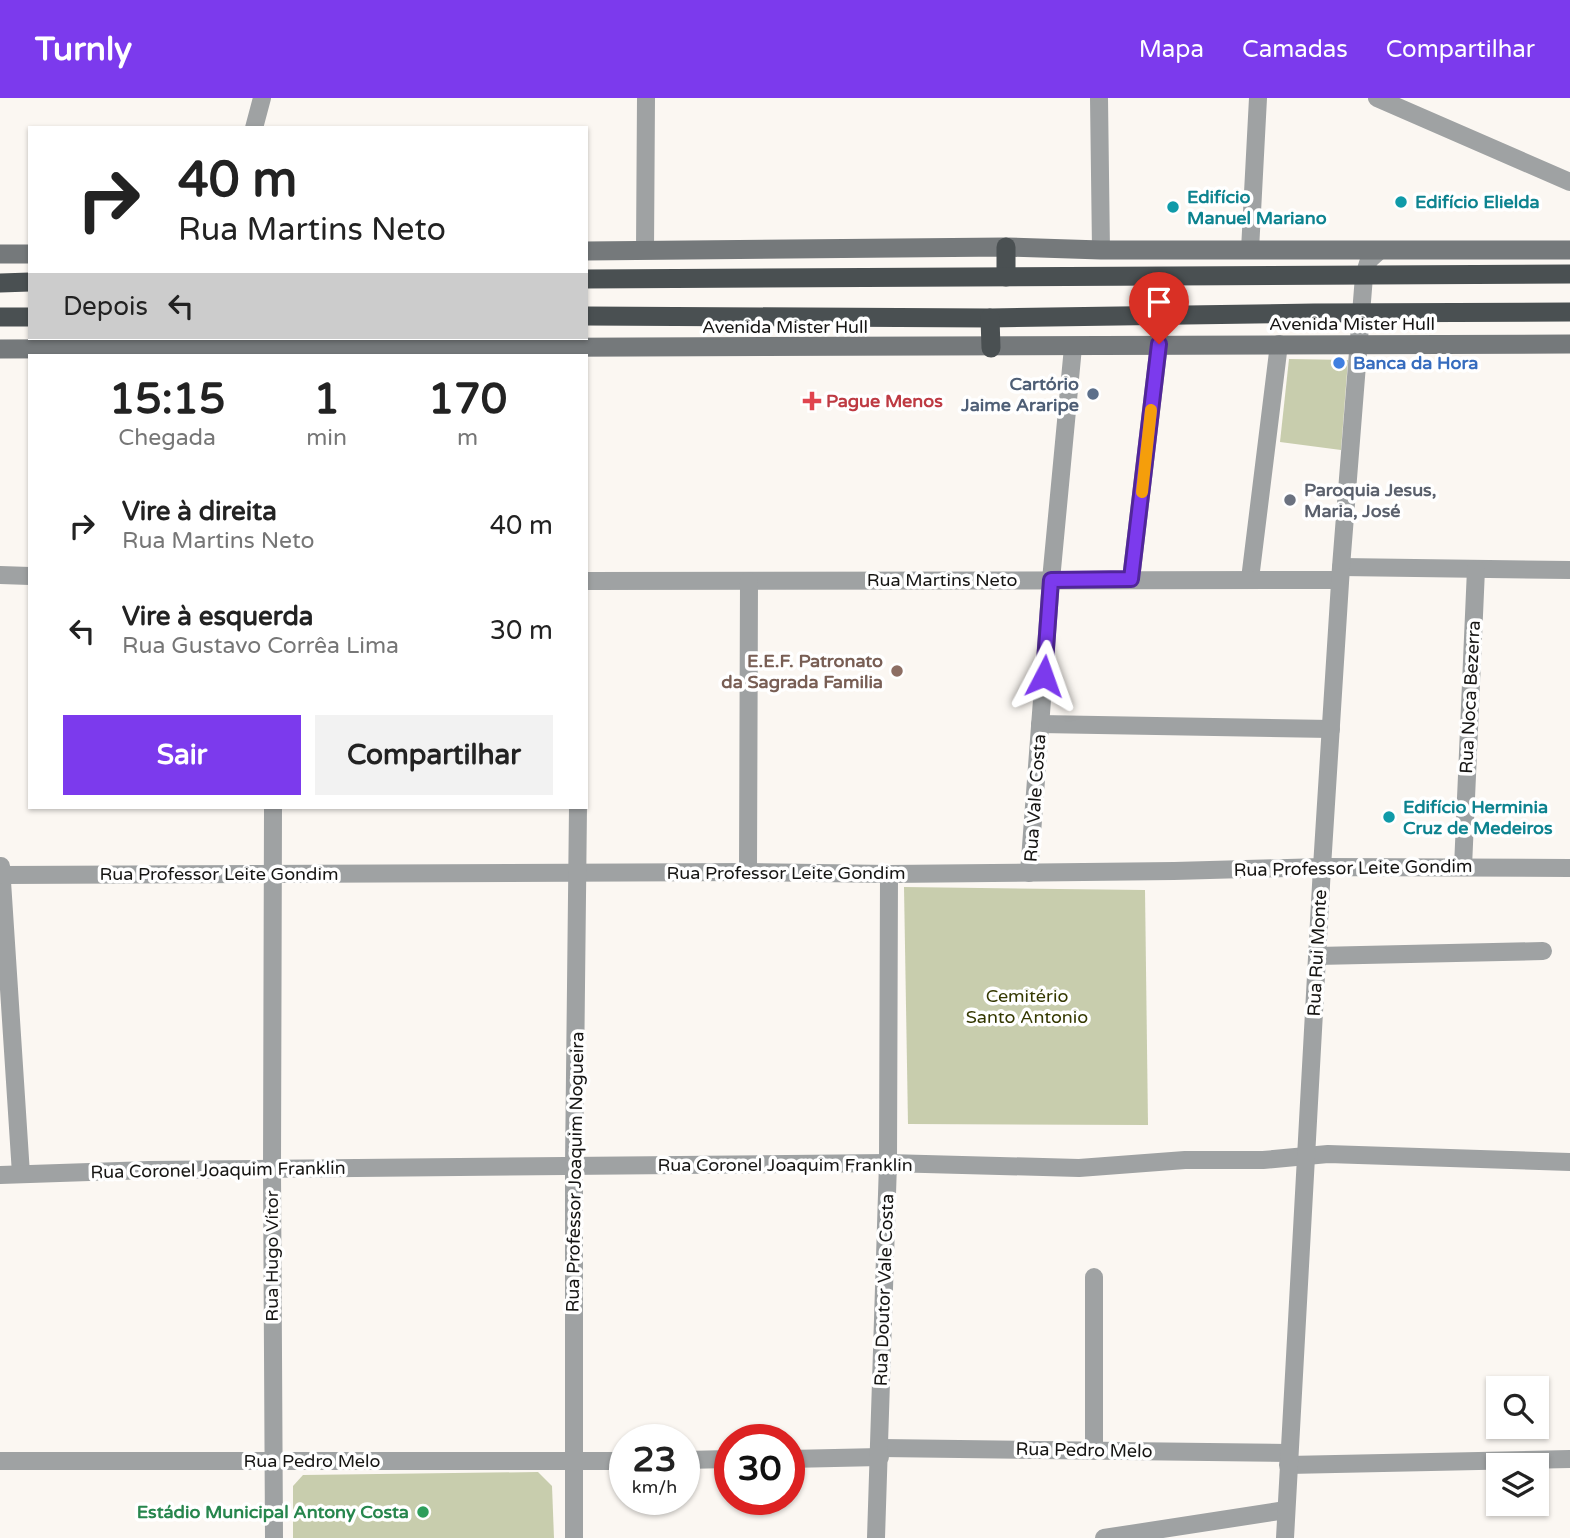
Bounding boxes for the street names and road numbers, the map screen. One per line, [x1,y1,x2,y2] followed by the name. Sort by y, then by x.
[1269,313,1435,335] street label: Avenida Mister Hull
[702,316,868,338] street label: Avenida Mister Hull
[867,569,1017,591] street label: Rua Martins Neto
[1455,620,1485,774] street label: Rua Noca Bezerra
[1020,733,1050,863] street label: Rua Vale Costa
[1233,855,1473,881] street label: Rua Professor Leite Gondim
[667,862,905,884] street label: Rua Professor Leite Gondim
[100,863,338,885] street label: Rua Professor Leite Gondim
[1303,889,1331,1017] street label: Rua Rui Monte
[562,1031,588,1313] street label: Rua Professor Joaquim Nogueira
[657,1154,913,1176] street label: Rua Coronel Joaquim Franklin
[90,1157,346,1183] street label: Rua Coronel Joaquim Franklin
[261,1190,283,1322] street label: Rua Hugo Vítor
[870,1193,898,1387] street label: Rua Doutor Vale Costa
[1015,1438,1153,1462] street label: Rua Pedro Melo
[244,1450,381,1472] street label: Rua Pedro Melo

